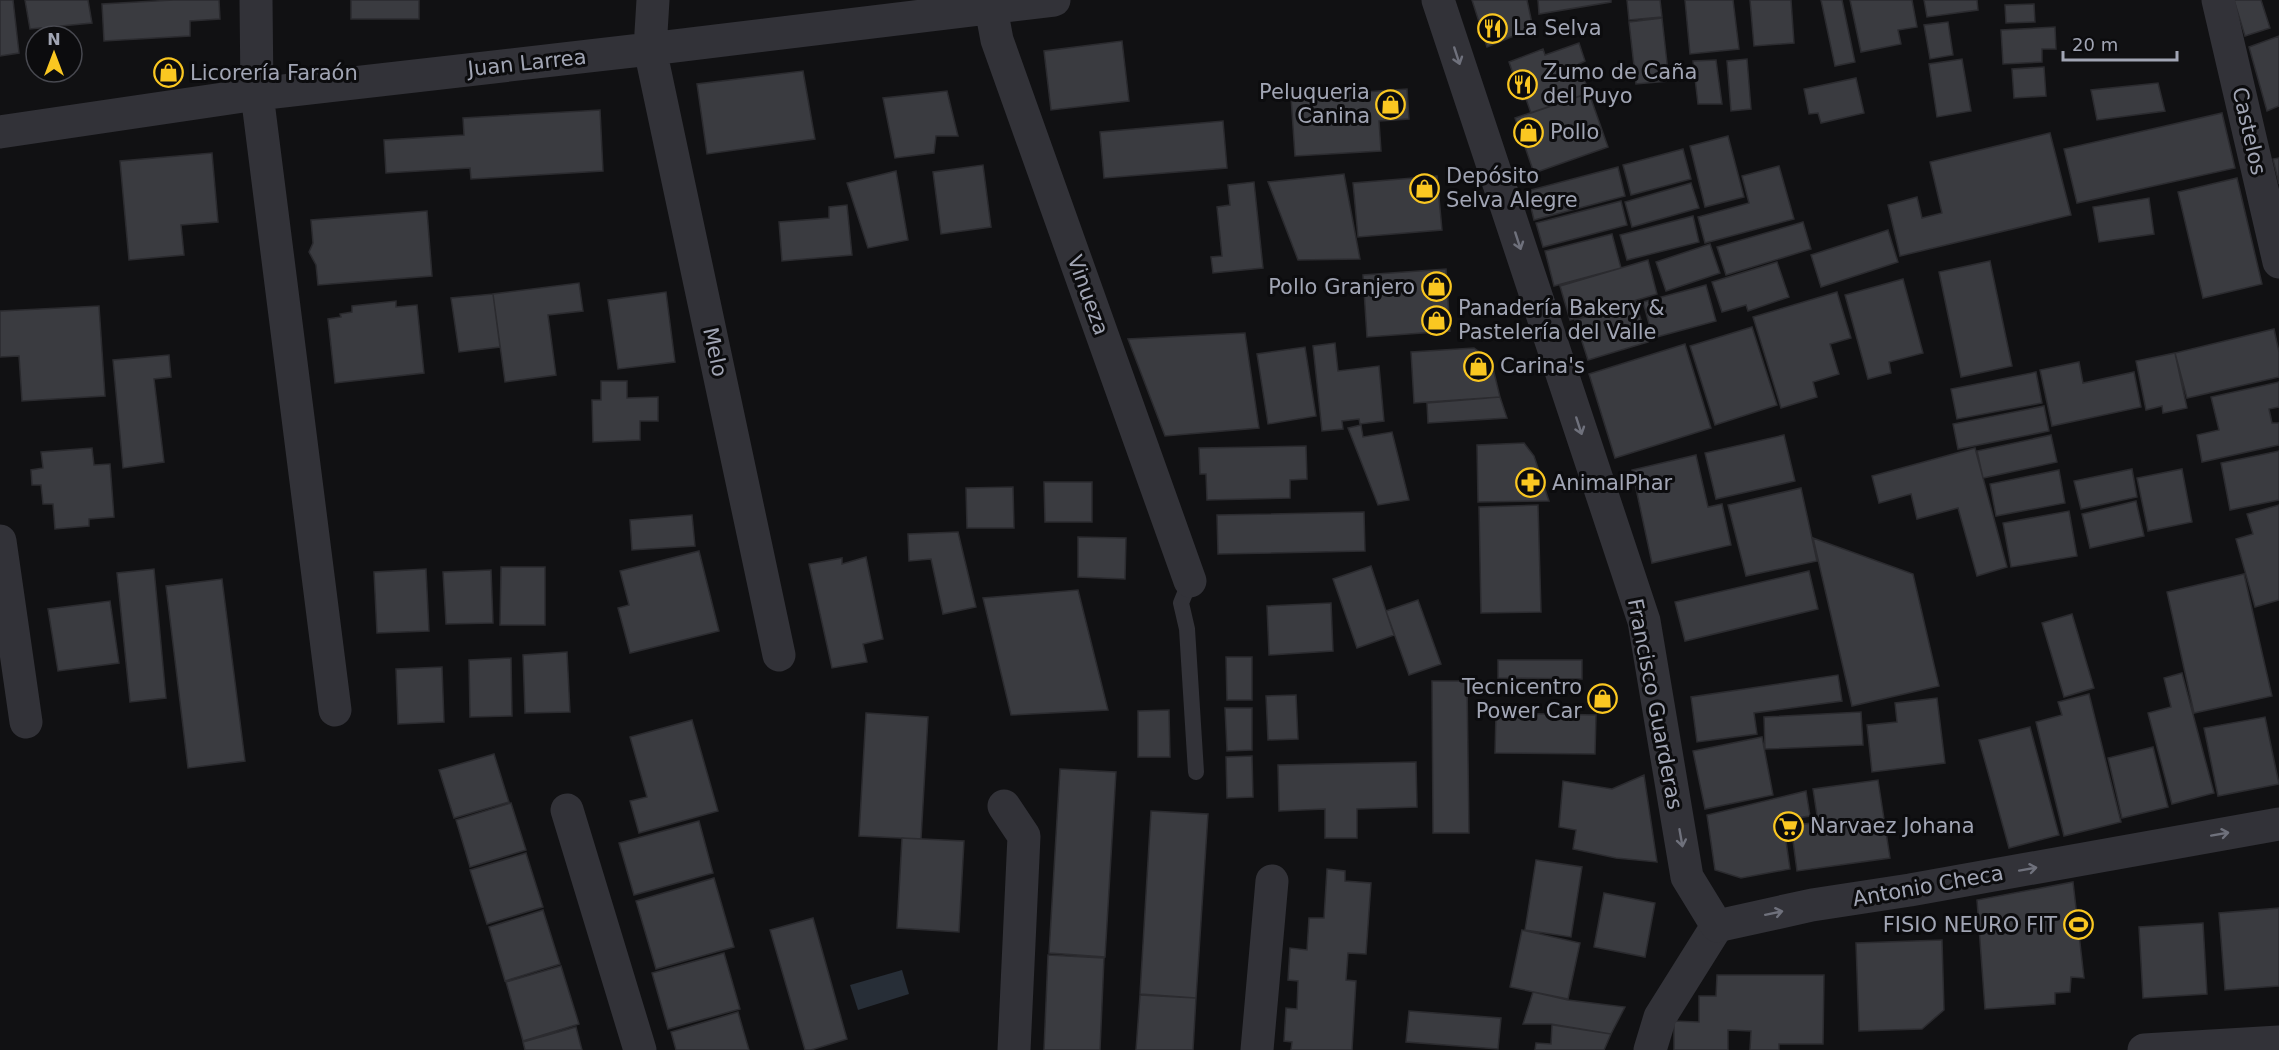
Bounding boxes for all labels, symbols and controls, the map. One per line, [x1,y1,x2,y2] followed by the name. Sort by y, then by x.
[1476,12,1508,44] restaurant icon: La Selva
[1513,16,1602,40] place label: La Selva
[24,24,84,84] north arrow
[2063,24,2177,62] scale bar
[47,30,61,49] text: N
[2072,34,2118,55] text: 20 m
[465,45,588,81] street label: Juan Larrea
[1452,46,1463,64] one-way arrow
[153,57,185,89] shop icon: Licorería Faraón
[1543,60,1697,108] place label: Zumo de Caña del Puyo
[190,61,358,85] place label: Licorería Faraón
[1506,68,1538,100] restaurant icon: Zumo de Caña del Puyo
[1259,80,1370,128] place label: Peluqueria Canina
[2227,85,2271,177] street label: Castelos
[1375,88,1407,120] shop icon: Peluqueria Canina
[1513,116,1545,148] shop icon: Pollo
[1550,120,1599,144] place label: Pollo
[1446,164,1578,212] place label: Depósito Selva Alegre
[1409,172,1441,204] shop icon: Depósito Selva Alegre
[1513,231,1524,250] one-way arrow
[1063,252,1113,338] street label: Vinueza
[1420,271,1452,303] shop icon: Pollo Granjero
[1268,275,1415,299] place label: Pollo Granjero
[1458,296,1665,344] place label: Panadería Bakery & Pastelería del Valle
[1421,304,1453,336] shop icon: Panadería Bakery & Pastelería del Valle
[698,325,732,379] street label: Melo
[1463,350,1495,382] shop icon: Carina's
[1500,354,1585,378] place label: Carina's
[1575,416,1586,435] one-way arrow
[1515,467,1547,499] pharmacy icon: AnimalPhar
[1552,471,1673,495] place label: AnimalPhar
[1623,597,1687,811] street label: Francisco Guarderas
[1461,675,1582,723] place label: Tecnicentro Power Car
[1587,683,1619,715] shop icon: Tecnicentro Power Car
[1773,810,1805,842] supermarket icon: Narvaez Johana
[1810,814,1975,838] place label: Narvaez Johana
[1675,828,1686,848] one-way arrow
[2210,829,2229,840] one-way arrow
[1851,861,2005,911] street label: Antonio Checa
[2018,863,2037,874] one-way arrow
[1764,907,1783,919] one-way arrow
[2062,909,2094,941] sports icon: FISIO NEURO FIT
[1883,913,2057,937] place label: FISIO NEURO FIT

